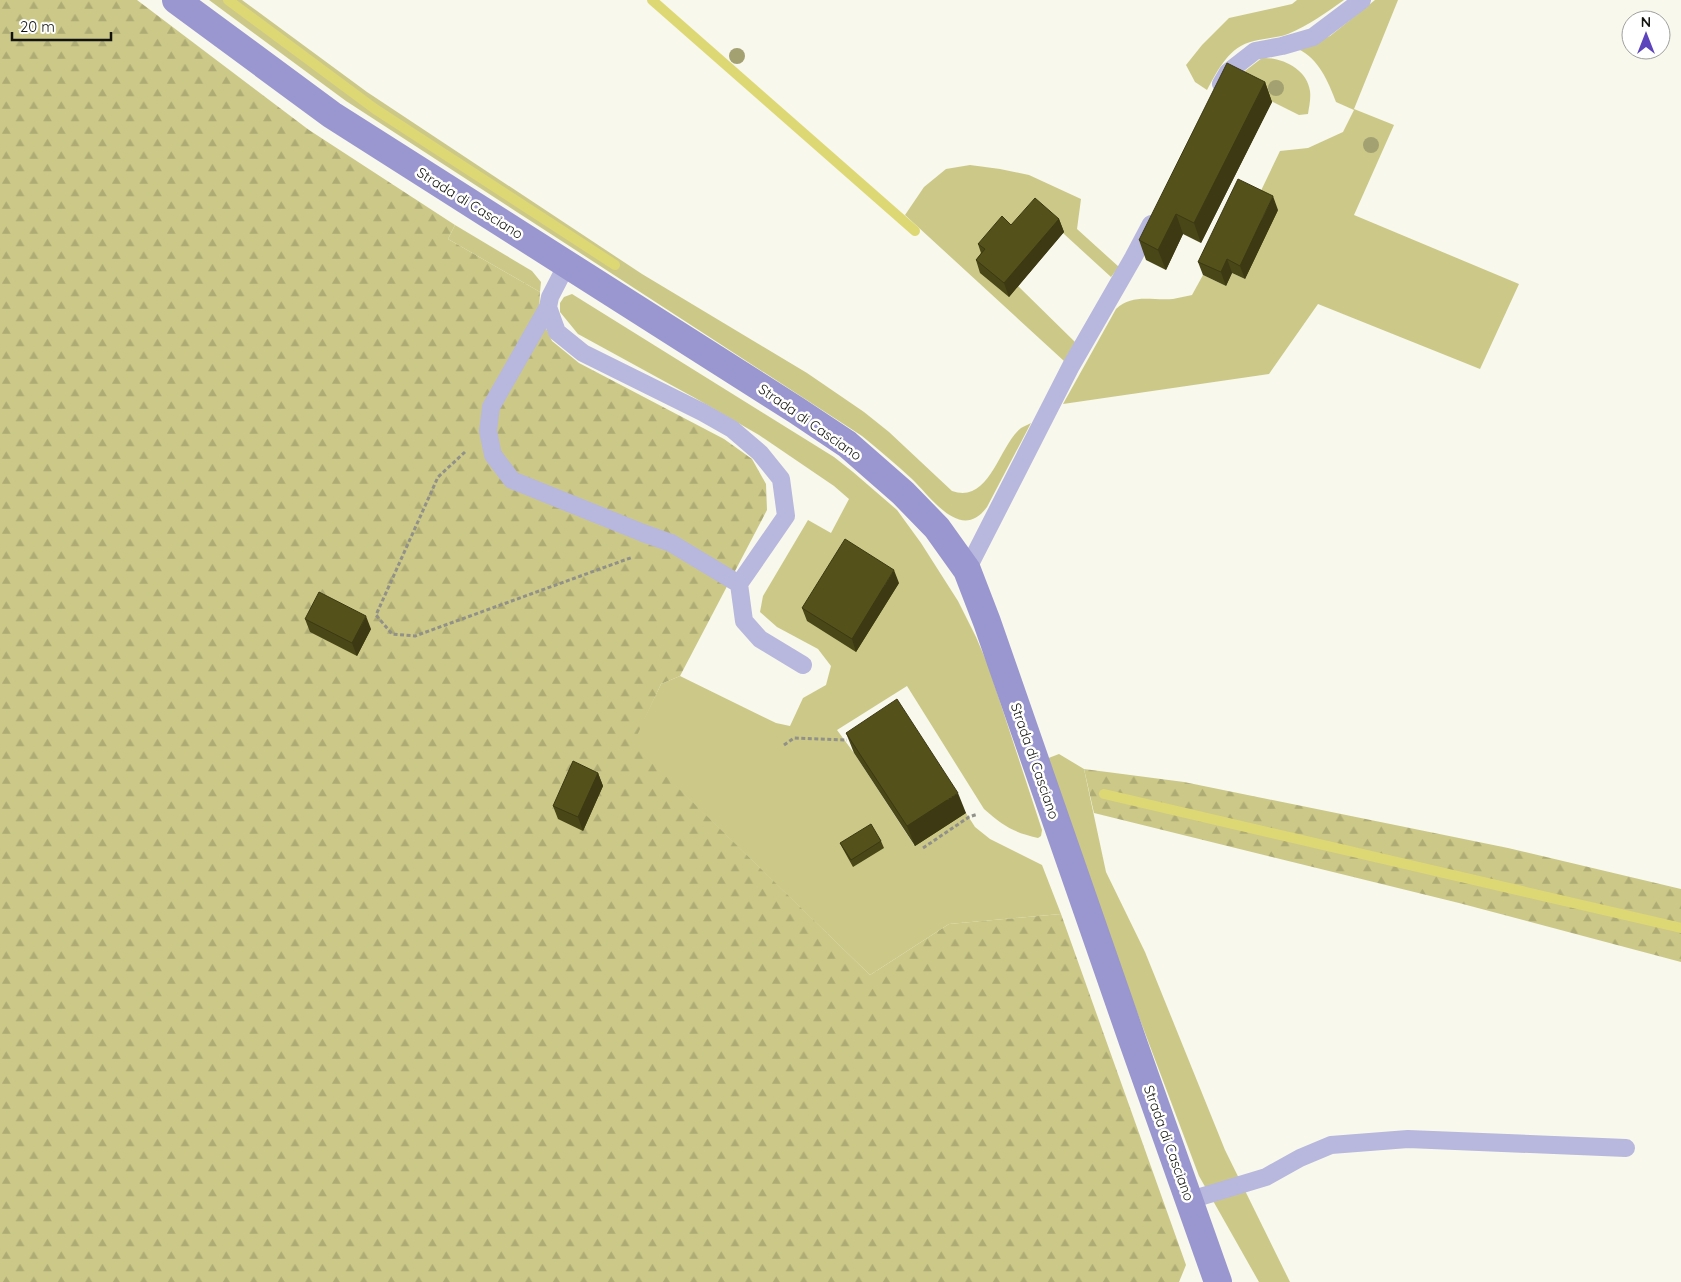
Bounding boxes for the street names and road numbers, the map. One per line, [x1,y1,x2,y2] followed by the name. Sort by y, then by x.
[414,163,526,243] street label: Strada di Casciano
[755,380,865,464] street label: Strada di Casciano
[1007,700,1063,822] street label: Strada di Casciano
[1140,1083,1198,1203] street label: Strada di Casciano

